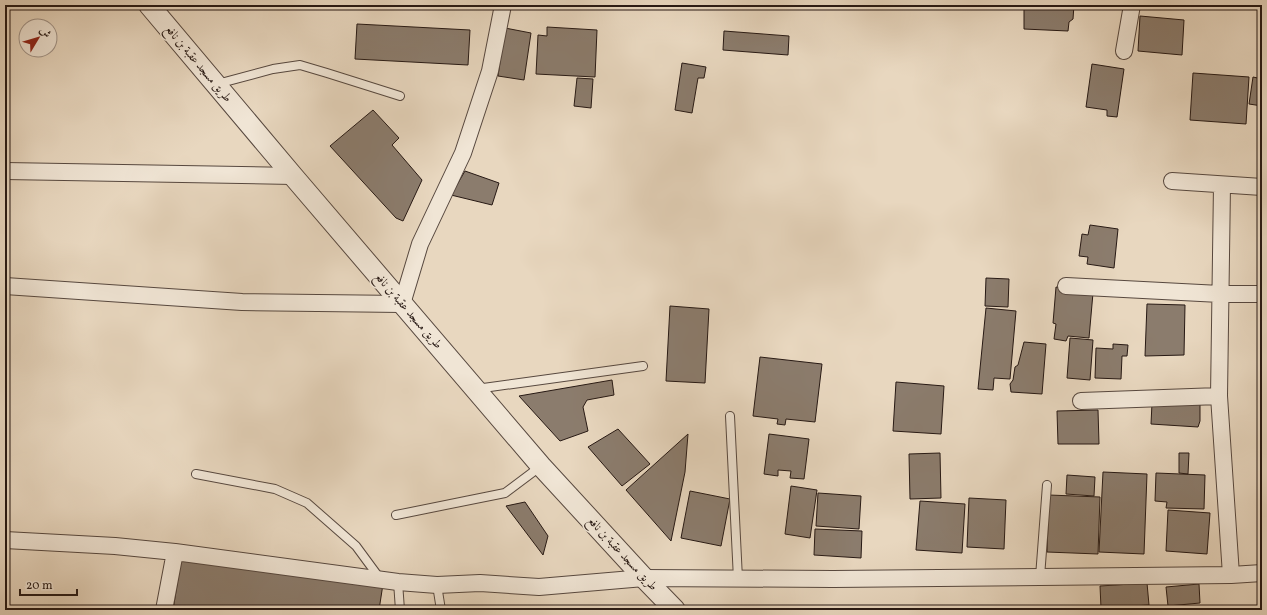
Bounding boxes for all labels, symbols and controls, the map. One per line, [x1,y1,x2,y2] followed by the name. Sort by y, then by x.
[18,18,58,58] north arrow
[159,22,235,107] street label: طريق مسجد عقبة بن نافع
[35,24,54,42] text: ش
[369,269,446,354] street label: طريق مسجد عقبة بن نافع
[582,513,661,596] street label: طريق مسجد عقبة بن نافع
[20,571,77,597] scale bar
[26,578,53,594] text: 20 m

